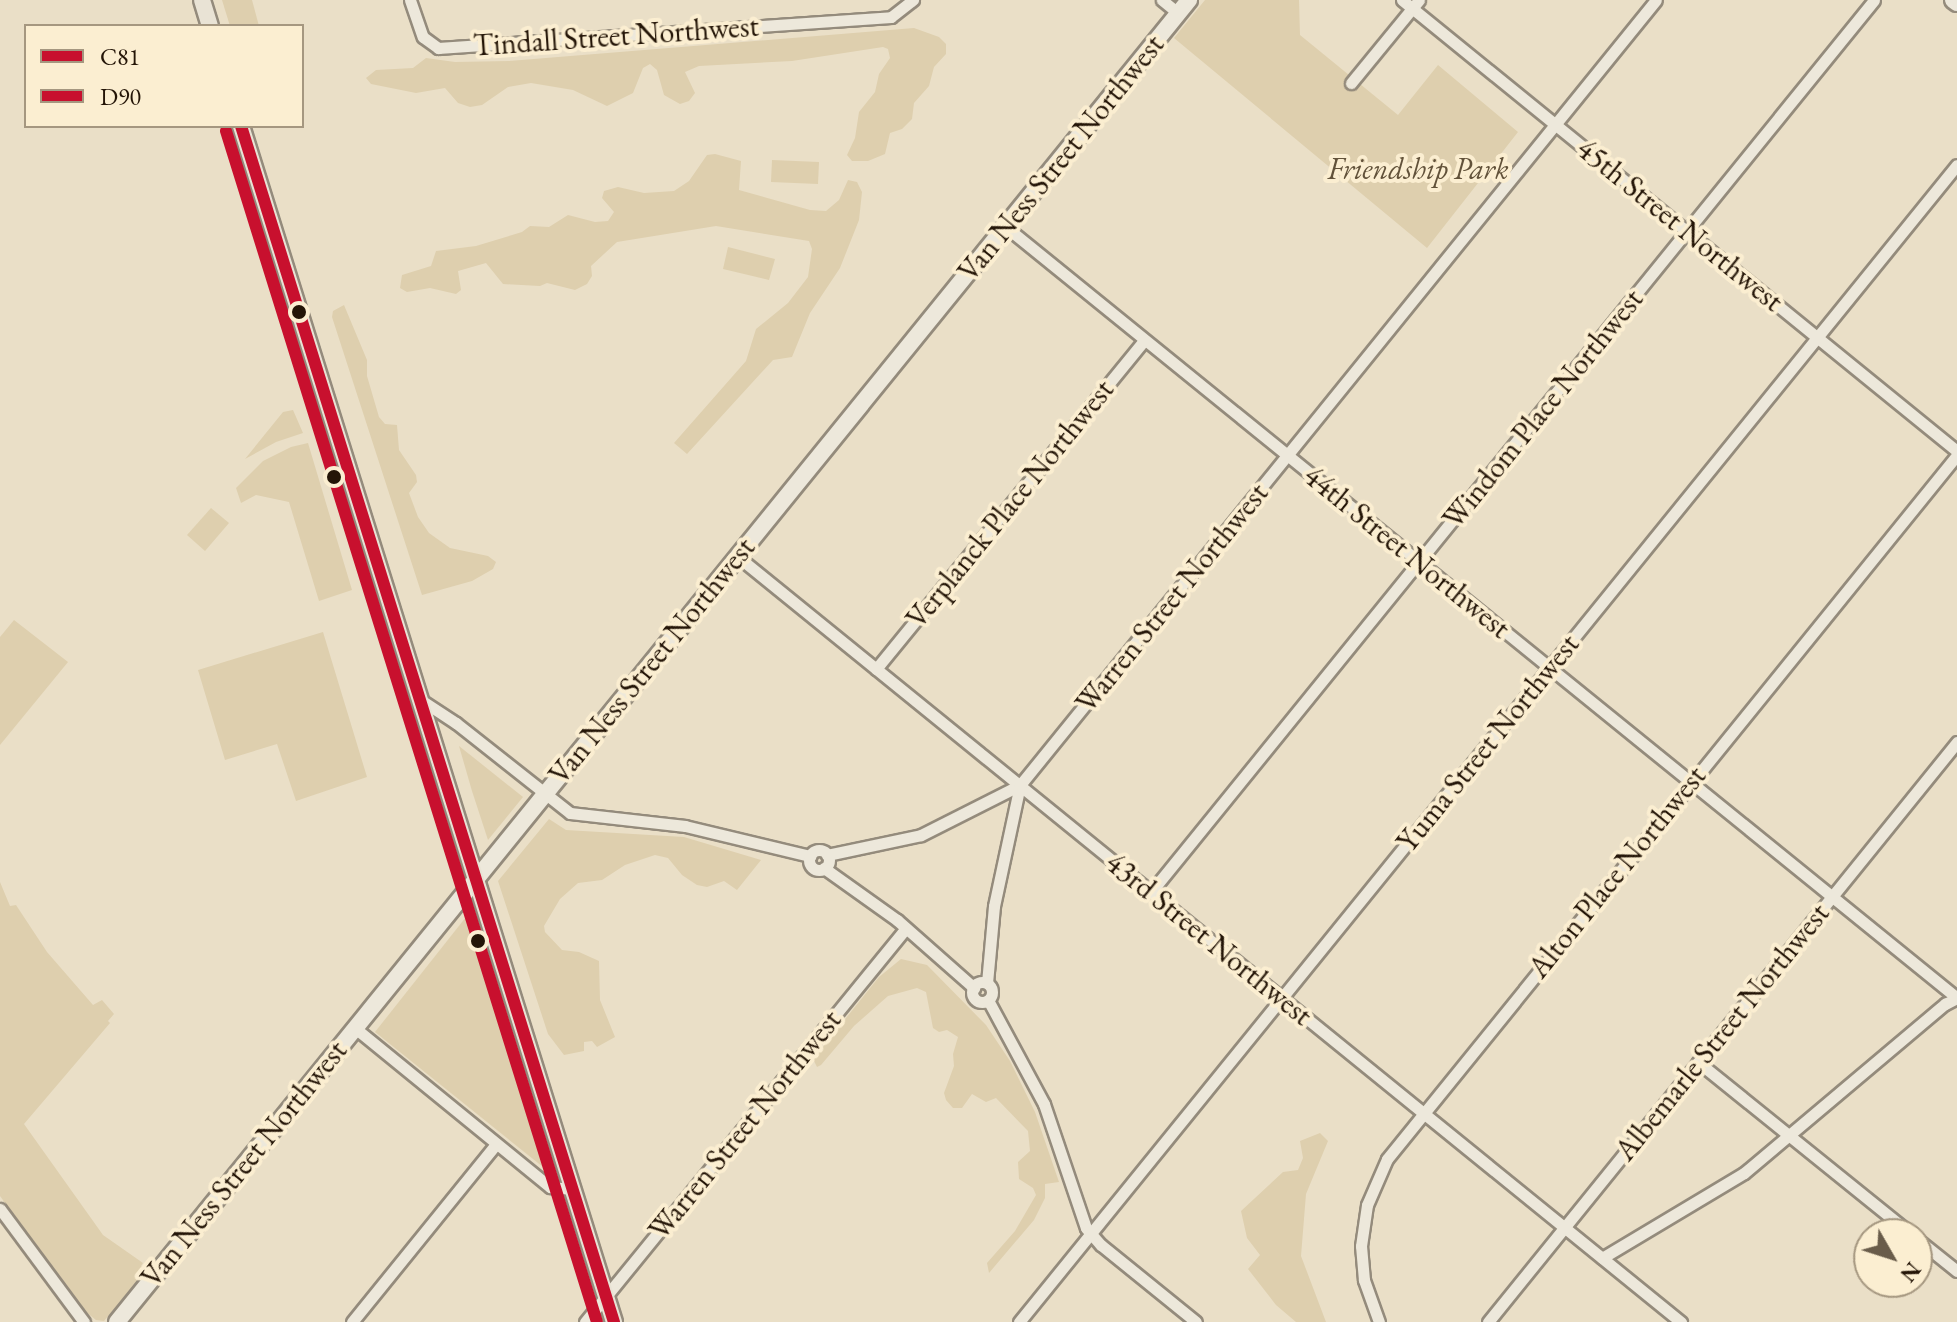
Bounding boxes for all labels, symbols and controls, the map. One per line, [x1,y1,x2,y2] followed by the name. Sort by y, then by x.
[472,8,760,64] street label: Tindall Street Northwest
[24,24,304,128] legend
[950,27,1172,289] street label: Van Ness Street Northwest
[100,41,140,72] text: C81
[100,81,141,112] text: D90
[1570,131,1790,319] street label: 45th Street Northwest
[1327,151,1509,187] park label: Friendship Park
[1435,282,1651,536] street label: Windom Place Northwest
[291,304,307,320] unlabelled marker
[899,372,1121,636] street label: Verplanck Place Northwest
[1297,458,1517,646] street label: 44th Street Northwest
[326,469,342,485] unlabelled marker
[1068,476,1276,720] street label: Warren Street Northwest
[541,530,763,792] street label: Van Ness Street Northwest
[1389,627,1587,859] street label: Yuma Street Northwest
[1520,759,1714,985] street label: Alton Place Northwest
[1098,845,1320,1033] street label: 43rd Street Northwest
[1607,896,1837,1168] street label: Albemarle Street Northwest
[470,933,486,949] unlabelled marker
[641,1003,849,1247] street label: Warren Street Northwest
[133,1033,355,1295] street label: Van Ness Street Northwest
[1853,1218,1933,1298] north arrow
[1894,1256,1927,1288] text: N

